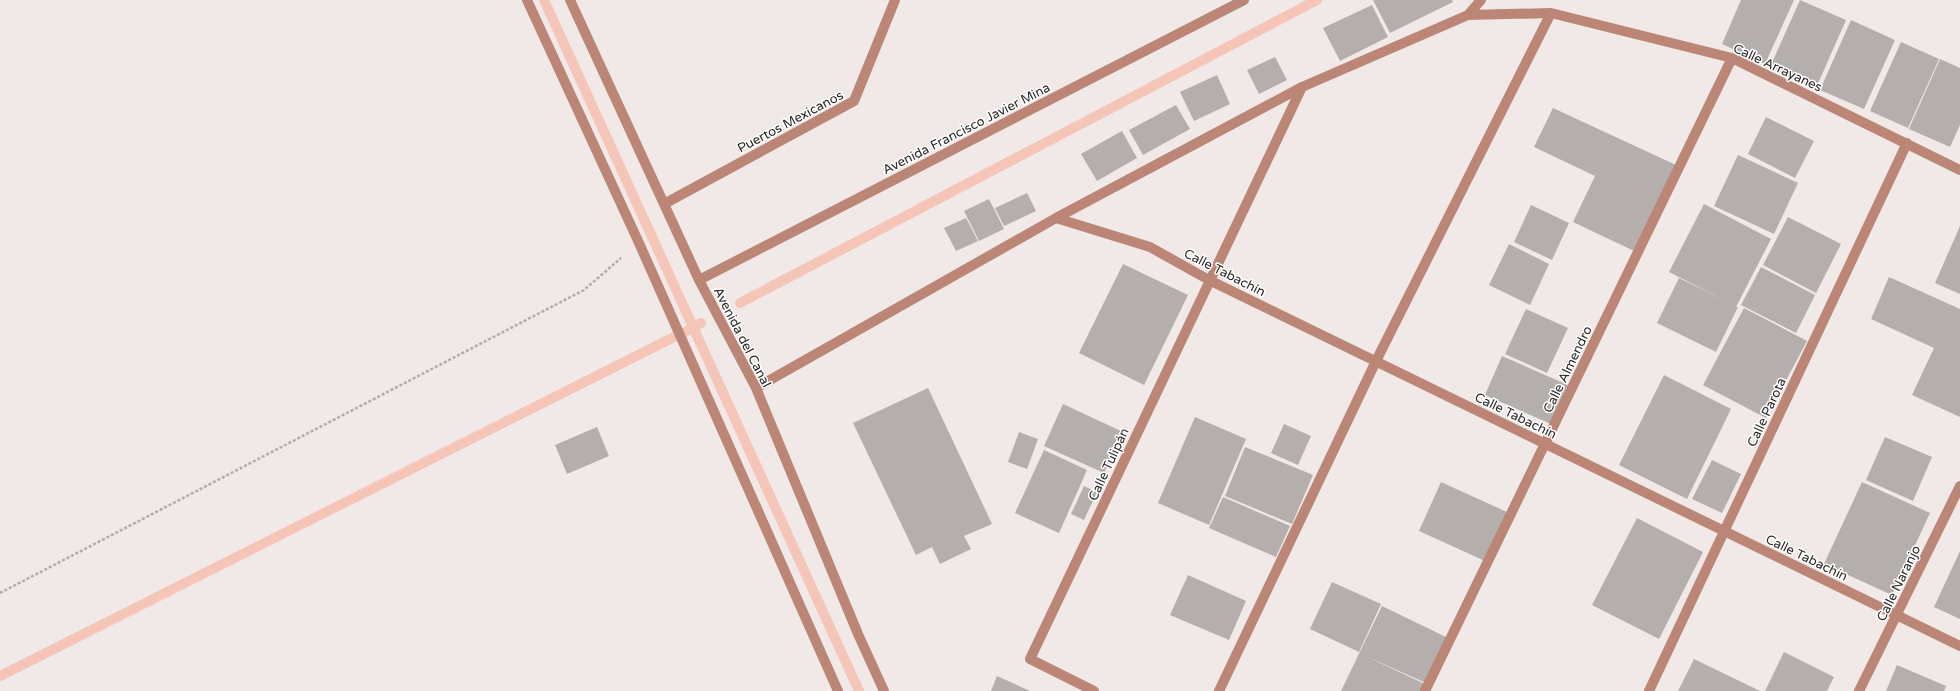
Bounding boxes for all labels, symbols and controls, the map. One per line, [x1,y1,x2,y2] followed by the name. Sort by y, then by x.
[1731,40,1824,95] street label: Calle Arrayanes
[880,80,1053,178] street label: Avenida Francisco Javier Mina
[735,87,846,157] street label: Puertos Mexicanos
[1181,246,1268,300] street label: Calle Tabachín
[710,285,774,390] street label: Avenida del Canal
[1540,323,1596,415] street label: Calle Almendro
[1744,375,1790,449] street label: Calle Parota
[1472,389,1559,443] street label: Calle Tabachín
[1085,425,1133,503] street label: Calle Tulipán
[1763,531,1850,585] street label: Calle Tabachín
[1874,543,1924,624] street label: Calle Naranjo

